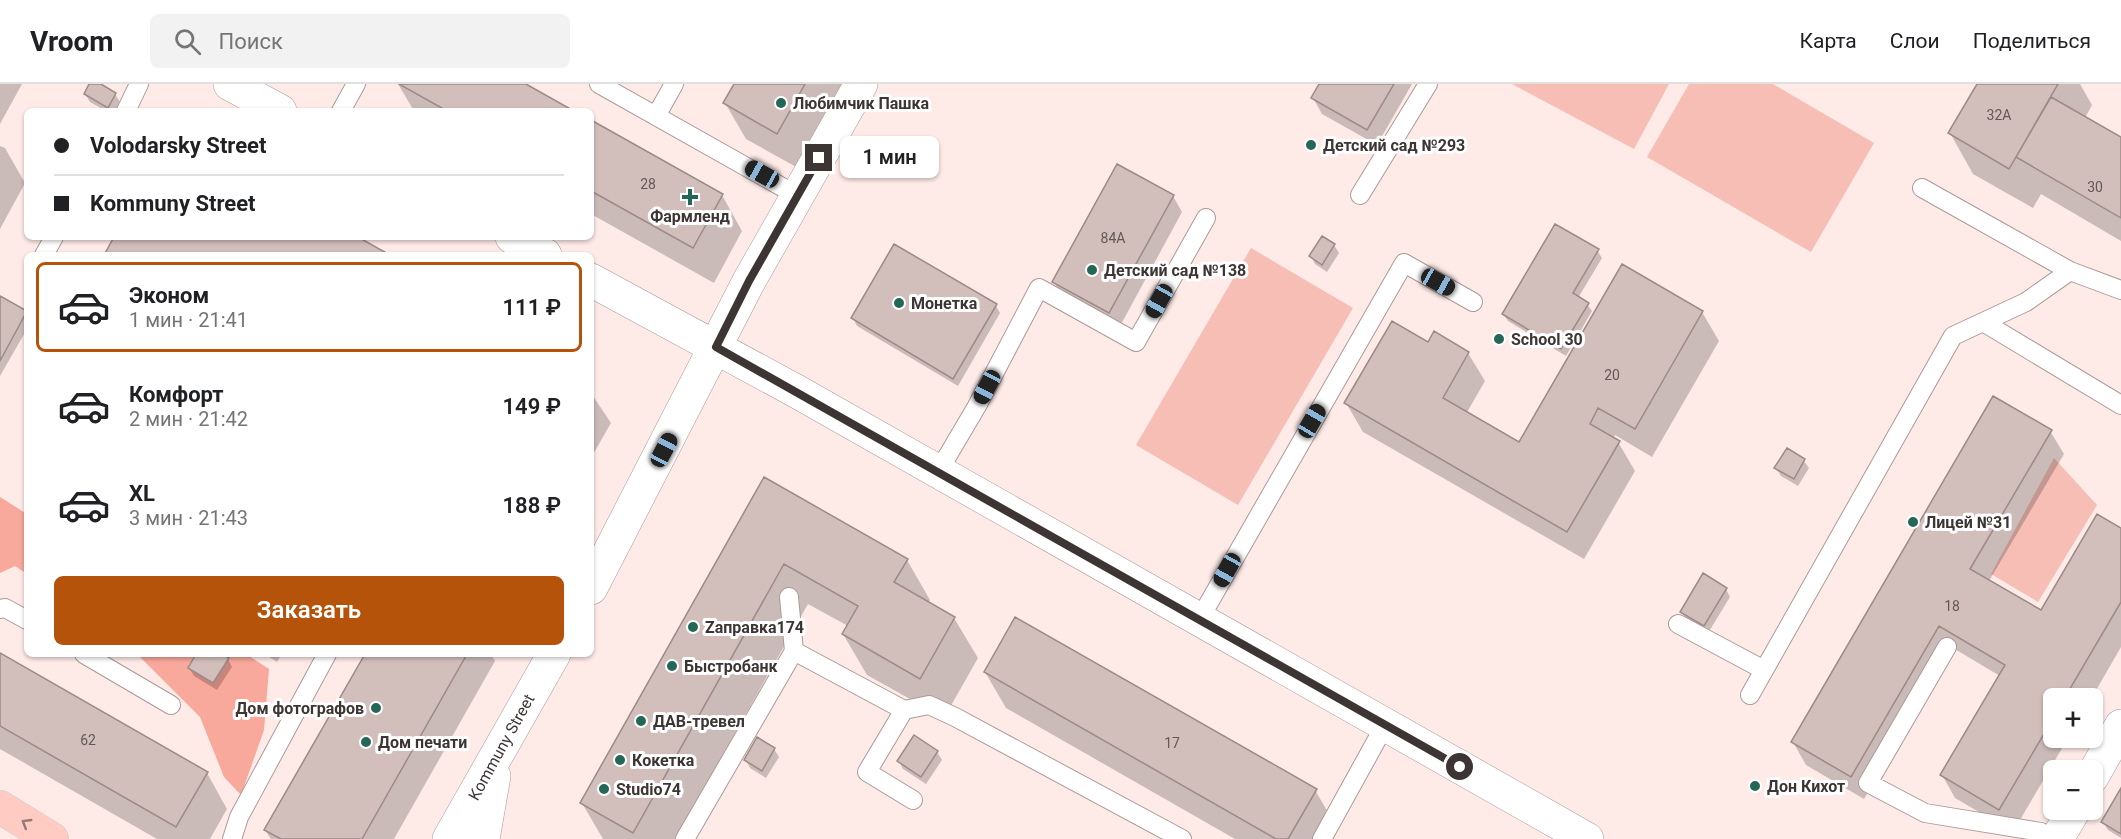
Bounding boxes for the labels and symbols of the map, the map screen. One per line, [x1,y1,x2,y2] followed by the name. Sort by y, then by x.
[793,94,929,113] place label: Любимчик Пашка
[774,96,788,110] marker: Любимчик Пашка
[1987,107,2011,123] house number: 32А
[1323,136,1465,155] place label: Детский сад №293
[840,137,939,179] callout: 1 мин
[1304,138,1318,152] marker: Детский сад №293
[805,144,832,171] route end
[742,157,782,191] car
[640,176,656,192] house number: 28
[2087,179,2103,195] house number: 30
[683,190,697,204] marker: Фармленд
[650,207,730,226] place label: Фармленд
[1101,230,1125,246] house number: 84А
[1104,261,1246,280] place label: Детский сад №138
[1085,263,1099,277] marker: Детский сад №138
[1418,265,1458,299] car
[1142,281,1176,321] car
[911,294,978,313] place label: Монетка
[892,296,906,310] marker: Монетка
[1511,330,1583,349] place label: School 30
[1492,332,1506,346] marker: School 30
[971,367,1003,407] car
[1604,367,1620,383] house number: 20
[1295,401,1329,441] car
[648,430,680,470] car
[1925,513,2011,532] place label: Лицей №31
[1906,515,1920,529] marker: Лицей №31
[1210,550,1244,590] car
[1944,598,1960,614] house number: 18
[705,618,804,637] place label: Zаправка174
[686,620,700,634] marker: Zаправка174
[684,657,779,676] place label: Быстробанк
[665,659,679,673] marker: Быстробанк
[464,691,538,804] street label: Kommuny Street
[235,699,364,718] place label: Дом фотографов
[369,701,383,715] marker: Дом фотографов
[653,712,745,731] place label: ДАВ-тревел
[634,714,648,728] marker: ДАВ-тревел
[80,732,96,748] house number: 62
[378,733,467,752] place label: Дом печати
[359,735,373,749] marker: Дом печати
[1164,735,1180,751] house number: 17
[632,751,695,770] place label: Кокетка
[613,753,627,767] marker: Кокетка
[1446,753,1473,780] route start
[1767,777,1845,796] place label: Дон Кихот
[1748,779,1762,793] marker: Дон Кихот
[616,780,681,799] place label: Studio74
[597,782,611,796] marker: Studio74
[22,819,32,831] one-way arrow

